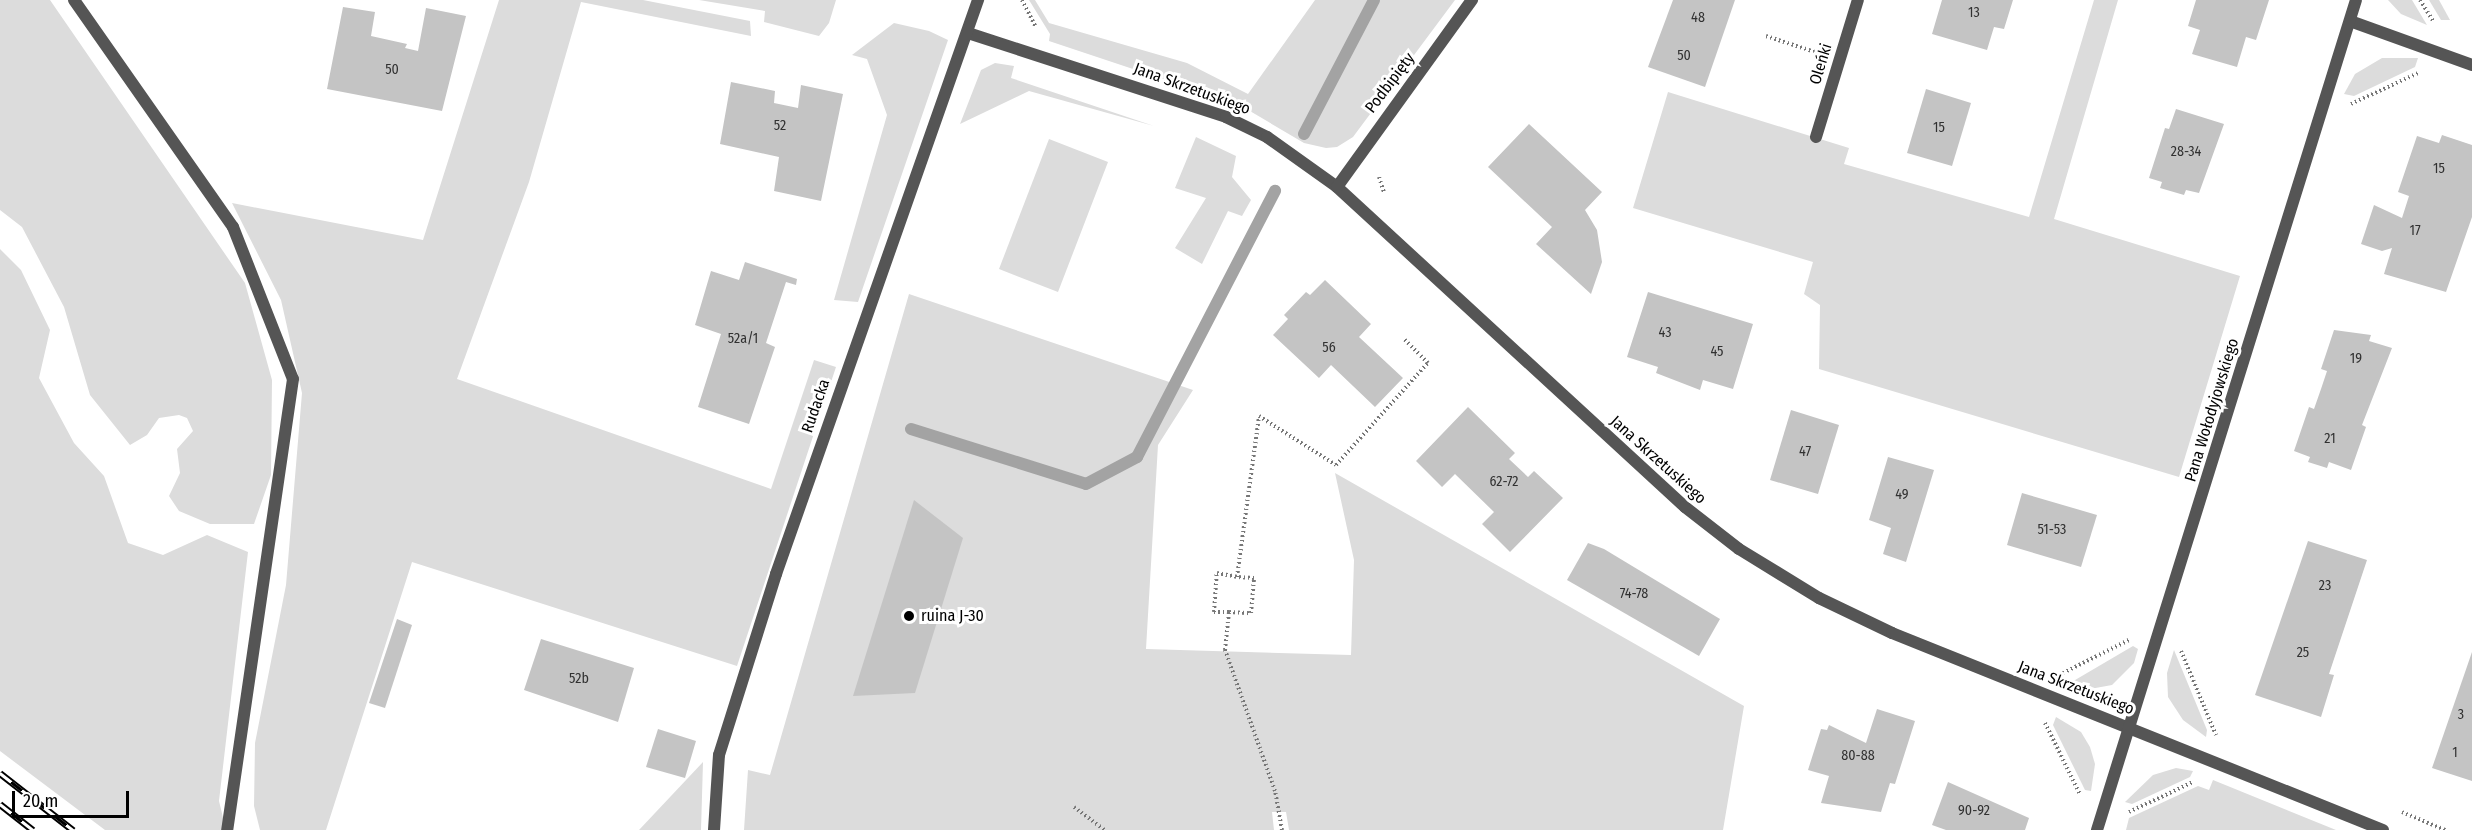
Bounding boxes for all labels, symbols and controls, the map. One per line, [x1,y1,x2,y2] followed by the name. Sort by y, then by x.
[1968,5,1980,21] house number: 13
[1691,10,1705,26] house number: 48
[1806,41,1836,87] street label: Oleńki
[1677,48,1691,64] house number: 50
[1361,49,1419,117] street label: Podbipięty
[1131,59,1253,119] street label: Jana Skrzetuskiego
[385,62,399,78] house number: 50
[774,118,786,134] house number: 52
[1933,120,1945,136] house number: 15
[2171,144,2201,160] house number: 28-34
[2433,161,2445,177] house number: 15
[2409,223,2421,239] house number: 17
[1659,325,1671,341] house number: 43
[728,331,758,347] house number: 52a/1
[2181,336,2243,484] street label: Pana Wołodyjowskiego
[1322,340,1336,356] house number: 56
[1710,344,1724,360] house number: 45
[2350,351,2362,367] house number: 19
[798,377,834,435] street label: Rudacka
[1606,412,1710,508] street label: Jana Skrzetuskiego
[2324,431,2336,447] house number: 21
[1799,444,1811,460] house number: 47
[1489,474,1519,490] house number: 62-72
[1895,487,1909,503] house number: 49
[2038,522,2066,538] house number: 51-53
[2319,578,2331,594] house number: 23
[1620,586,1648,602] house number: 74-78
[921,606,984,626] place label: ruina J-30
[902,609,916,623] marker: ruina J-30
[2297,645,2309,661] house number: 25
[2015,657,2137,719] street label: Jana Skrzetuskiego
[569,671,589,687] house number: 52b
[2458,707,2464,723] house number: 3
[2452,745,2458,761] house number: 1
[1841,748,1875,764] house number: 80-88
[15,779,132,817] scale bar
[23,790,58,812] text: 20 m
[1958,803,1990,819] house number: 90-92

